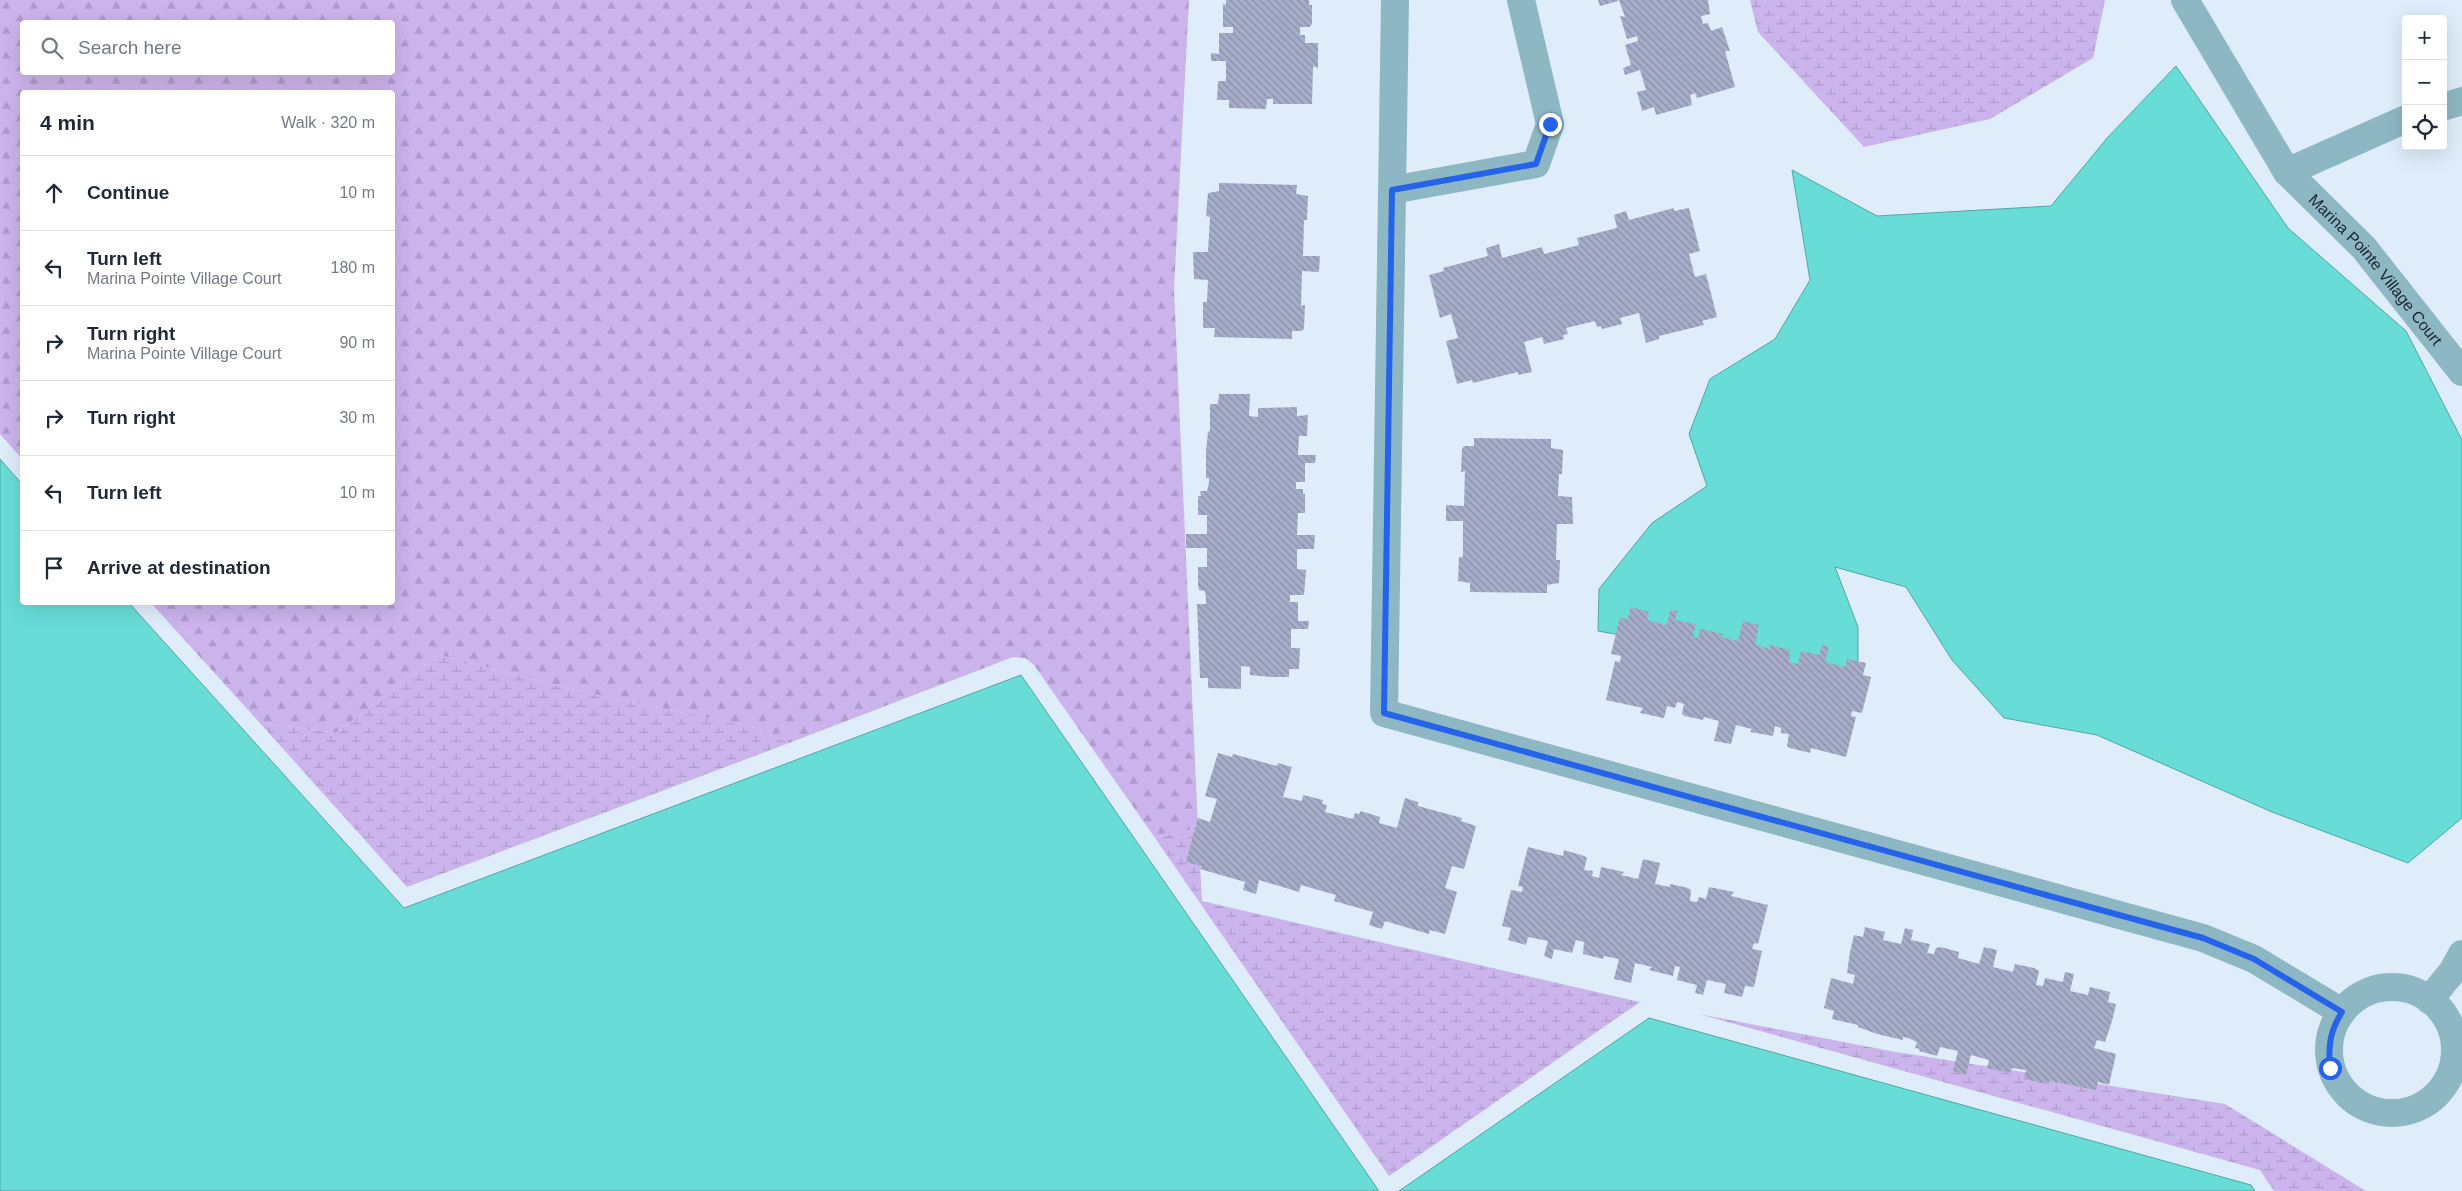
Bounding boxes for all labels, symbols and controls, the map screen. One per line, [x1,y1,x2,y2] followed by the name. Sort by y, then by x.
[2402,15,2447,150] map controls
[2402,15,2447,60] button: +
[20,20,395,75] search box
[38,34,66,62] icon: search
[78,37,182,58] text: Search here
[2402,60,2447,105] button: −
[2402,105,2447,150] button: locate
[40,111,95,134] text: 4 min
[1539,113,1562,136] route end
[281,114,375,131] text: Walk · 320 m
[40,179,68,207] icon: ahead
[87,182,169,203] text: Continue
[339,184,375,201] text: 10 m
[2305,191,2446,349] street label: Marina Pointe Village Court
[87,248,162,269] text: Turn left
[40,254,68,282] icon: left
[331,259,375,276] text: 180 m
[87,270,281,287] text: Marina Pointe Village Court
[87,323,175,344] text: Turn right
[40,329,68,357] icon: right
[339,334,375,351] text: 90 m
[87,345,281,362] text: Marina Pointe Village Court
[40,404,68,432] icon: right
[87,407,175,428] text: Turn right
[339,409,375,426] text: 30 m
[40,479,68,507] icon: left
[87,482,162,503] text: Turn left
[339,484,375,501] text: 10 m
[40,554,68,582] icon: arrive
[87,557,271,578] text: Arrive at destination
[2319,1057,2342,1080] route start

